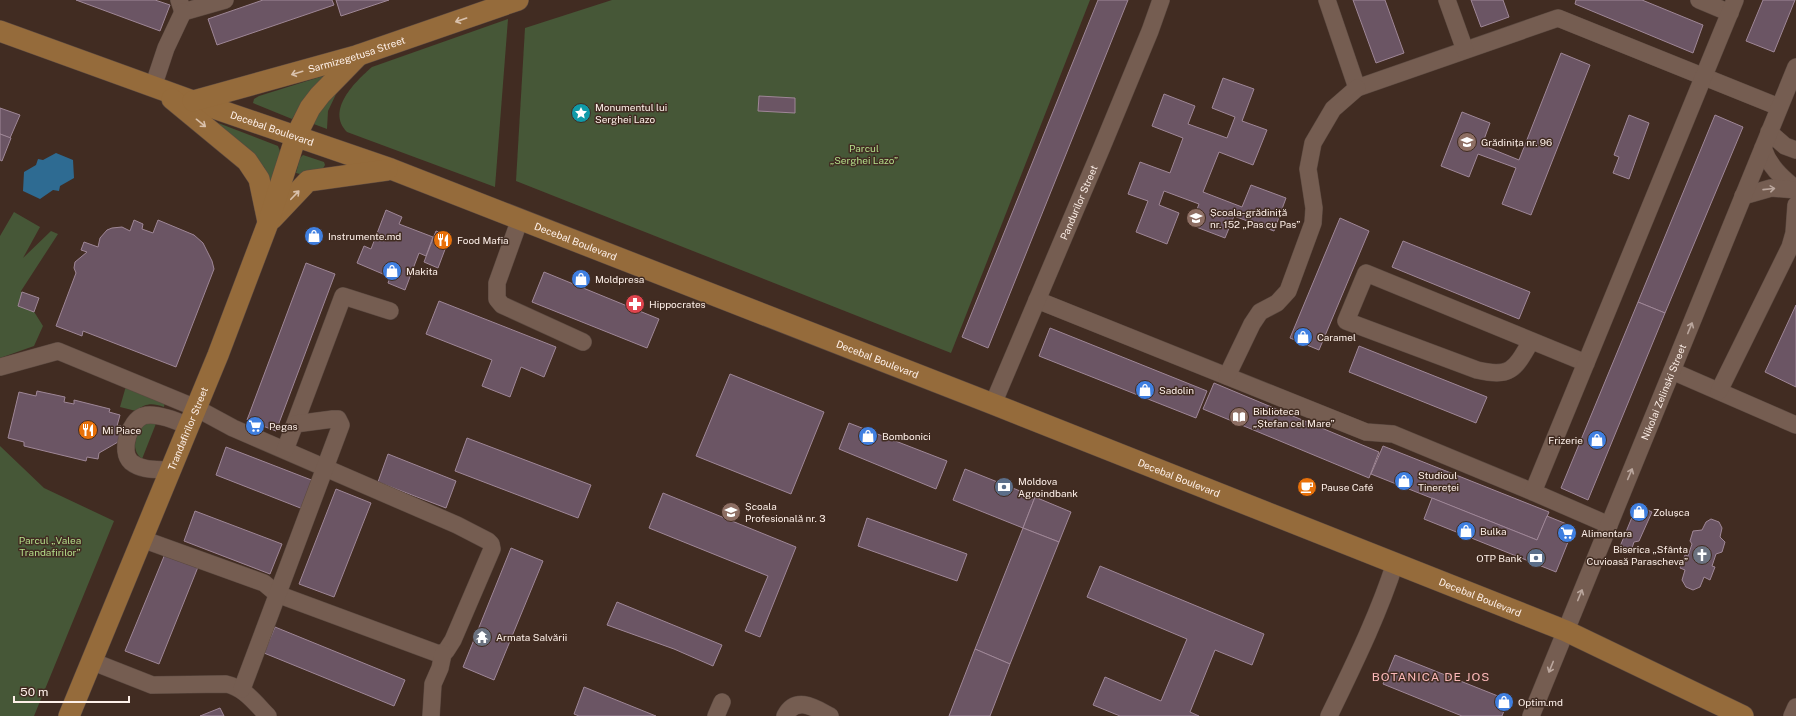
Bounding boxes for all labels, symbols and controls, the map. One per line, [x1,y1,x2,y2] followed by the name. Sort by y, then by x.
[454,17,467,24] one-way arrow
[306,33,407,75] street label: Sarmizegetusa Street
[291,70,304,77] one-way arrow
[595,101,667,125] place label: Monumentul lui Serghei Lazo
[570,102,592,124] place icon: Monumentul lui Serghei Lazo
[229,108,316,148] street label: Decebal Boulevard
[196,119,207,128] one-way arrow
[1456,131,1478,153] school or university icon: Grădinița nr. 96
[1481,136,1552,148] place label: Grădinița nr. 96
[830,142,898,166] park label: Parcul „Serghei Lazo”
[1057,163,1100,242] street label: Pandurilor Street
[1762,185,1775,193] one-way arrow
[291,189,300,200] one-way arrow
[1210,206,1300,230] place label: Școala-grădiniță nr. 152 „Pas cu Pas”
[1185,207,1207,229] school or university icon: Școala-grădiniță nr. 152 „Pas cu Pas”
[533,220,619,263] street label: Decebal Boulevard
[303,225,325,247] shop icon: Instrumente.md
[432,229,454,251] restaurant icon: Food Mafia
[328,230,401,242] place label: Instrumente.md
[457,234,509,246] place label: Food Mafia
[381,260,403,282] shop icon: Makita
[406,265,438,277] place label: Makita
[570,268,592,290] shop icon: Moldpresa
[595,273,644,285] place label: Moldpresa
[624,293,646,315] pharmacy icon: Hippocrates
[649,298,706,310] place label: Hippocrates
[1686,323,1694,335] one-way arrow
[1292,326,1314,348] shop icon: Caramel
[1317,331,1356,343] place label: Caramel
[835,337,921,380] street label: Decebal Boulevard
[1638,342,1688,442] street label: Nikolai Zelinski Street
[1134,379,1156,401] shop icon: Sadolin
[1159,384,1194,396] place label: Sadolin
[165,385,210,472] street label: Trandafirilor Street
[1253,405,1335,429] place label: Biblioteca „Ștefan cel Mare”
[1228,406,1250,428] library icon: Biblioteca „Ștefan cel Mare”
[244,415,266,437] supermarket icon: Pegas
[77,419,99,441] restaurant icon: Mi Piace
[269,420,298,432] place label: Pegas
[102,424,142,436] place label: Mi Piace
[857,425,879,447] shop icon: Bombonici
[1586,429,1608,451] shop icon: Frizerie
[882,430,931,442] place label: Bombonici
[1548,434,1583,446] place label: Frizerie
[1136,456,1222,499] street label: Decebal Boulevard
[1418,469,1459,493] place label: Studioul Tinereței
[1626,469,1634,481] one-way arrow
[1393,470,1415,492] shop icon: Studioul Tinereței
[1018,475,1078,499] place label: Moldova Agroindbank
[993,476,1015,498] bank icon: Moldova Agroindbank
[1296,476,1318,498] cafe icon: Pause Café
[1321,481,1374,493] place label: Pause Café
[745,500,825,524] place label: Școala Profesională nr. 3
[720,501,742,523] school or university icon: Școala Profesională nr. 3
[1628,501,1650,523] shop icon: Zolușca
[1653,506,1690,518] place label: Zolușca
[1455,520,1477,542] shop icon: Bulka
[1556,522,1578,544] supermarket icon: Alimentara
[1480,525,1507,537] place label: Bulka
[1581,527,1632,539] place label: Alimentara
[19,534,81,558] park label: Parcul „Valea Trandafirilor”
[1587,543,1688,567] place label: Biserica „Sfânta Cuvioasă Parascheva”
[1691,544,1713,566] church icon: Biserica „Sfânta Cuvioasă Parascheva”
[1525,547,1547,569] bank icon: OTP Bank
[1476,552,1522,564] place label: OTP Bank
[1437,575,1523,619] street label: Decebal Boulevard
[1577,589,1585,601] one-way arrow
[471,626,493,648] temple icon: Armata Salvării
[496,631,567,643] place label: Armata Salvării
[1547,660,1554,672] one-way arrow
[1372,670,1490,684] district label: BOTANICA DE JOS
[14,678,129,704] scale bar
[20,685,48,699] text: 50 m
[1493,691,1515,713] shop icon: Optim.md
[1518,696,1563,708] place label: Optim.md

